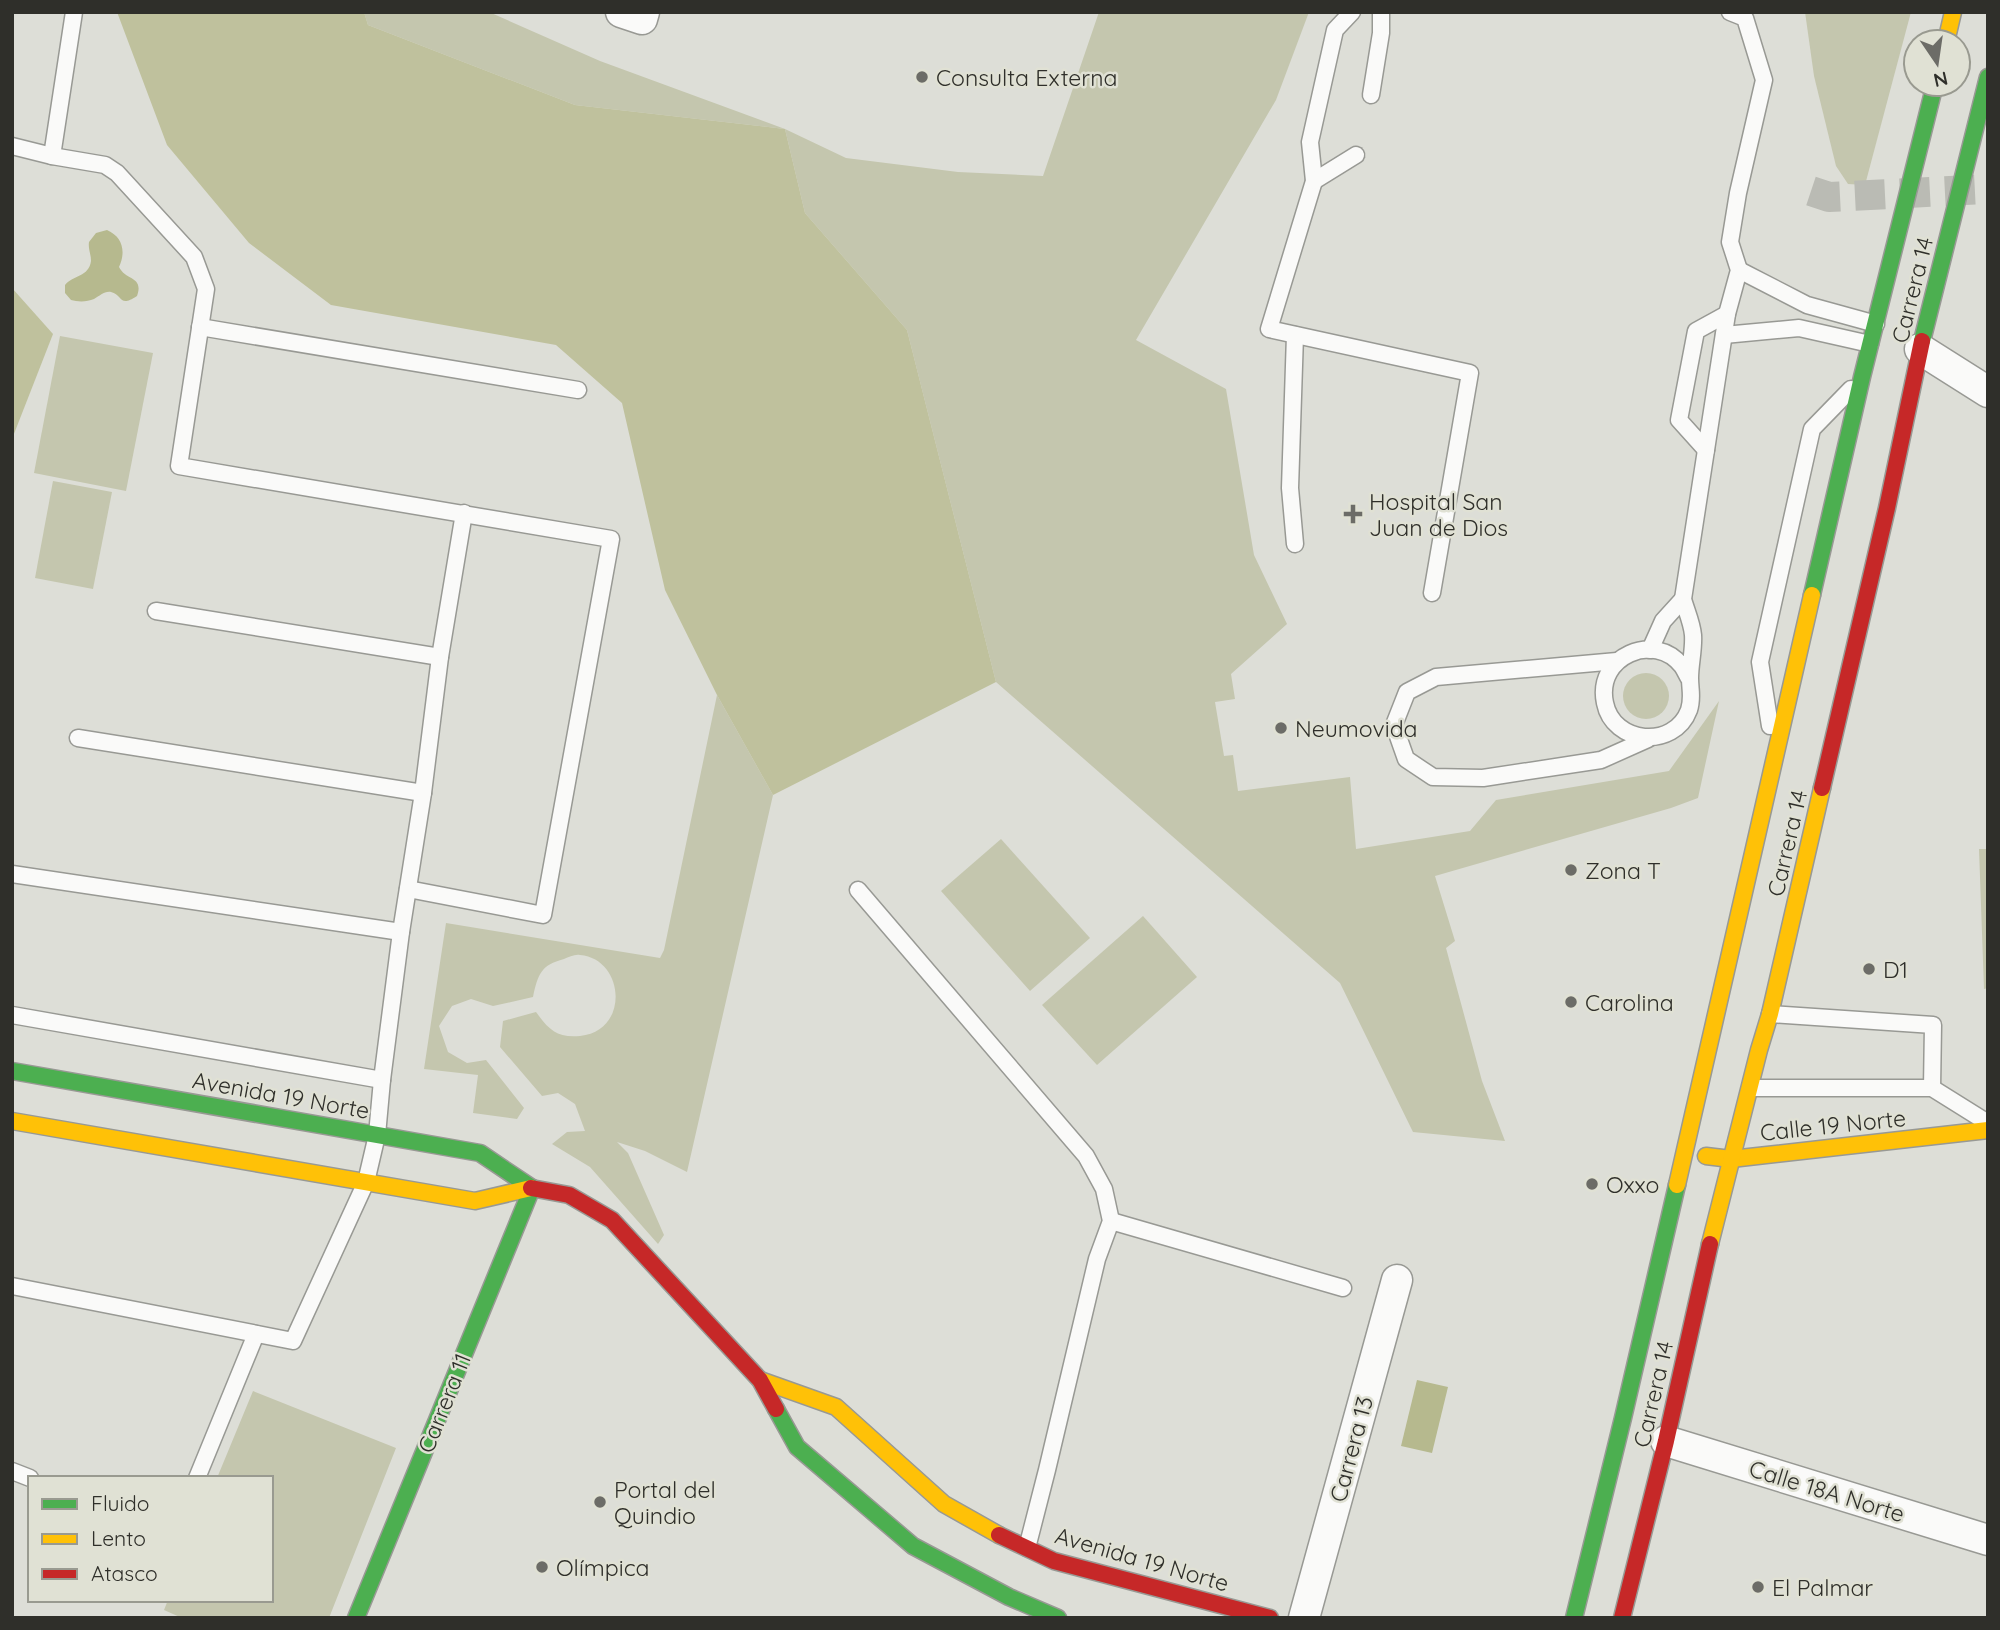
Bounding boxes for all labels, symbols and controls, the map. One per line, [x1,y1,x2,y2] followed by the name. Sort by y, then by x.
[1902,28,1972,98] north arrow
[936,63,1117,92] place label: Consulta Externa
[1931,66,1950,93] text: N
[914,69,930,85] marker: Consulta Externa
[1885,234,1939,346] street label: Carrera 14
[1369,487,1508,542] place label: Hospital San Juan de Dios
[1343,504,1363,524] marker: Hospital San Juan de Dios
[1295,714,1418,743] place label: Neumovida
[1273,720,1289,736] marker: Neumovida
[1761,787,1813,899] street label: Carrera 14
[1585,856,1661,885] place label: Zona T
[1563,862,1579,878] marker: Zona T
[1883,955,1908,984] place label: D1
[1861,961,1877,977] marker: D1
[1585,988,1674,1017] place label: Carolina
[1563,994,1579,1010] marker: Carolina
[190,1065,372,1125] street label: Avenida 19 Norte
[1759,1103,1907,1147] street label: Calle 19 Norte
[1606,1170,1659,1199] place label: Oxxo
[1584,1176,1600,1192] marker: Oxxo
[1627,1338,1679,1450] street label: Carrera 14
[411,1349,477,1457] street label: Carrera 11
[1323,1393,1379,1505] street label: Carrera 13
[1746,1454,1908,1528] street label: Calle 18A Norte
[614,1475,716,1530] place label: Portal del Quindio
[28,1476,273,1602] legend
[91,1490,149,1516] text: Fluido
[592,1494,608,1510] marker: Portal del Quindio
[1052,1520,1232,1598] street label: Avenida 19 Norte
[91,1525,146,1551] text: Lento
[556,1553,650,1582] place label: Olímpica
[534,1559,550,1575] marker: Olímpica
[91,1560,158,1586] text: Atasco
[1772,1573,1873,1602] place label: El Palmar
[1750,1579,1766,1595] marker: El Palmar

